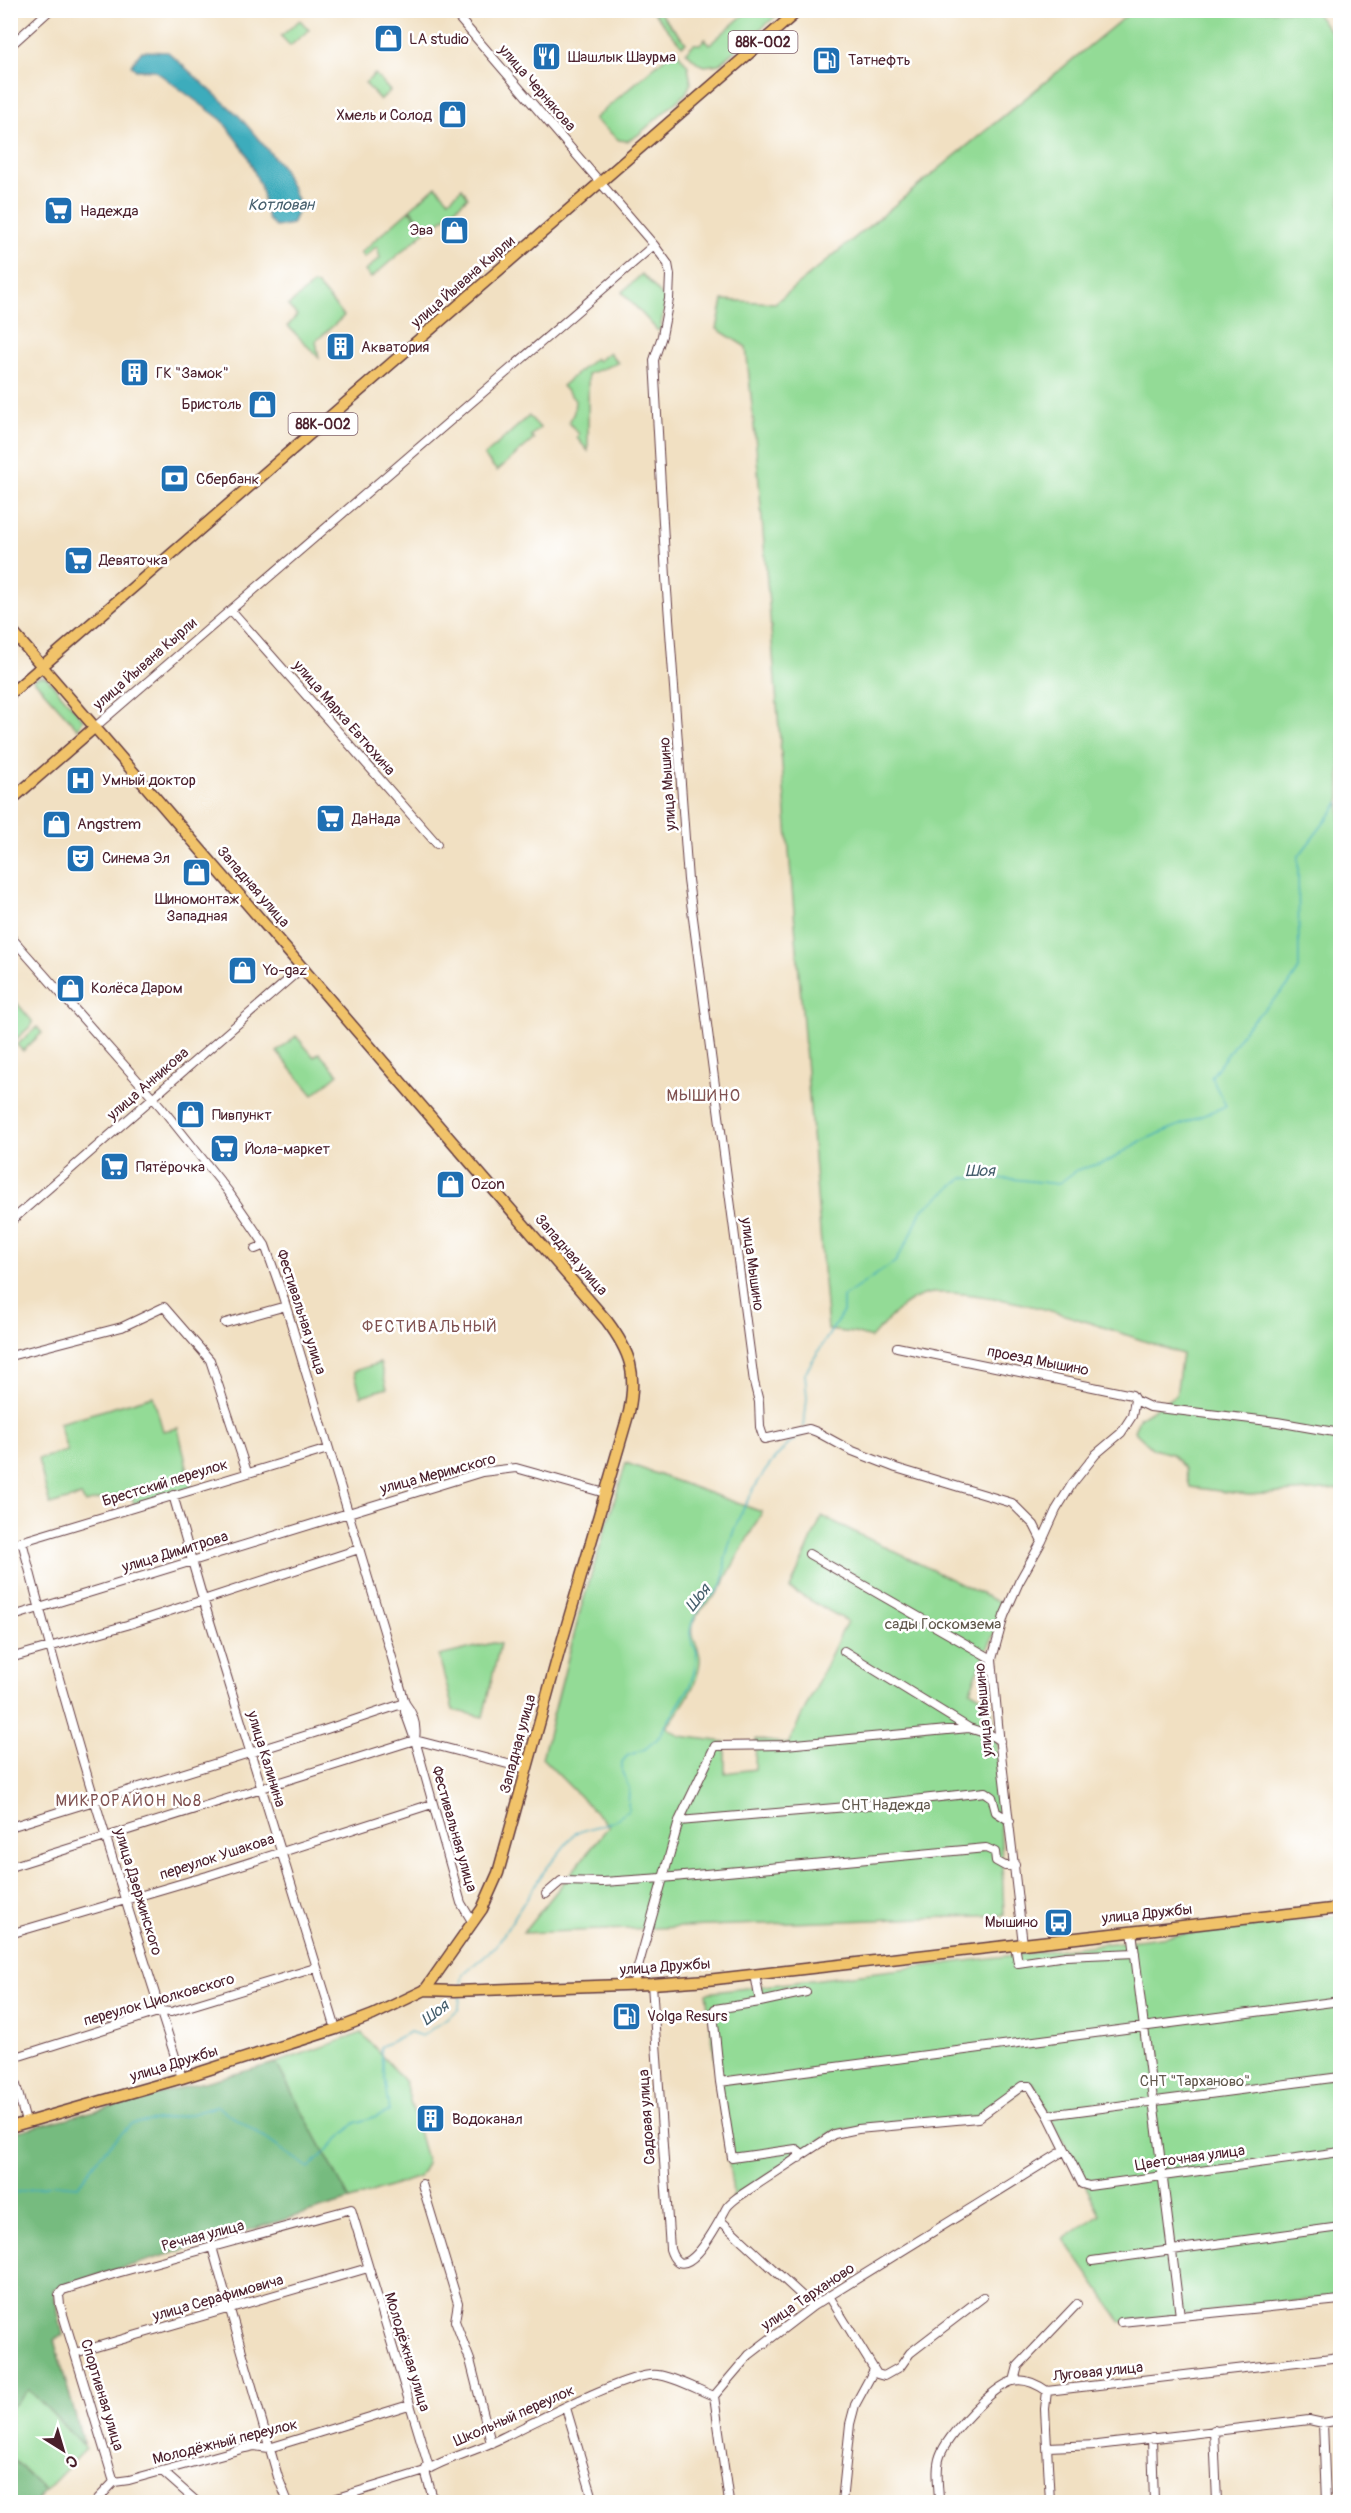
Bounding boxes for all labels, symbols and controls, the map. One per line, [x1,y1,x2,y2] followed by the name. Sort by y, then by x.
[372,23,404,55] shop icon: LА studio
[409,30,469,49] place label: LА studio
[728,31,798,53] road number: 88К-002
[493,40,580,135] street label: улица Чернякова
[531,41,563,73] restaurant icon: Шашлык Шаурма
[811,44,843,76] fuel station icon: Татнефть
[568,48,676,67] place label: Шашлык Шаурма
[848,51,911,70] place label: Татнефть
[437,99,469,131] shop icon: Хмель и Солод
[336,106,432,125] place label: Хмель и Солод
[43,195,75,227] supermarket icon: Надежда
[248,195,316,215] water label: Котлован
[80,202,138,221] place label: Надежда
[438,214,470,246] shop icon: Эва
[410,221,433,240] place label: Эва
[406,232,519,333] street label: улица Йывана Кырли
[324,331,356,363] building icon: Акватория
[361,338,429,357] place label: Акватория
[119,357,151,389] building icon: ГК "Замок"
[156,364,229,383] place label: ГК "Замок"
[247,388,279,420] shop icon: Бристоль
[182,395,242,414] place label: Бристоль
[288,413,358,435] road number: 88К-002
[159,463,191,495] bank icon: Сбербанк
[196,470,259,489] place label: Сбербанк
[62,544,94,576] supermarket icon: Девяточка
[98,551,168,570] place label: Девяточка
[88,614,201,715] street label: улица Йывана Кырли
[288,656,399,780] street label: улица Марка Евтюхина
[655,737,681,832] street label: улица Мышино
[65,764,97,796] hospital icon: Умный доктор
[102,771,196,790] place label: Умный доктор
[315,803,347,835] supermarket icon: ДаНада
[40,808,72,840] shop icon: Angstrem
[351,810,400,829] place label: ДаНада
[77,815,141,834] place label: Angstrem
[65,842,97,874] theatre icon: Синема Эл
[212,842,294,932] street label: Западная улица
[102,849,170,868] place label: Синема Эл
[181,856,213,888] shop icon: Шиномонтаж Западная
[155,890,239,926] place label: Шиномонтаж Западная
[226,954,258,986] shop icon: Yo-gaz
[262,961,307,980] place label: Yo-gaz
[54,972,86,1004] shop icon: Колёса Даром
[91,979,183,998] place label: Колёса Даром
[102,1043,193,1125] street label: улица Анникова
[666,1086,742,1106] district label: МЫШИНО
[175,1099,207,1131] shop icon: Пивпункт
[212,1106,272,1125] place label: Пивпункт
[208,1133,240,1165] supermarket icon: Йола-маркет
[245,1140,330,1159] place label: Йола-маркет
[99,1151,131,1183] supermarket icon: Пятёрочка
[136,1158,205,1177] place label: Пятёрочка
[965,1161,996,1181] water label: Шоя
[434,1168,466,1200] shop icon: Ozon
[471,1175,505,1194] place label: Ozon
[530,1210,612,1300] street label: Западная улица
[736,1215,768,1312] street label: улица Мышино
[272,1247,330,1377] street label: Фестивальная улица
[362,1317,498,1337] district label: ФЕСТИВАЛЬНЫЙ
[986,1342,1090,1380] street label: проезд Мышино
[377,1449,498,1499] street label: улица Меримского
[100,1455,230,1511] street label: Брестский переулок
[119,1527,230,1577] street label: улица Димитрова
[681,1579,716,1616] water label: Шоя
[885,1615,1001,1634] park label: сады Госкомзема
[970,1662,998,1759] street label: улица Мышино
[496,1692,540,1796] street label: Западная улица
[242,1708,290,1809] street label: улица Калинина
[427,1764,481,1894] street label: Фестивальная улица
[55,1791,203,1811] district label: МИКРОРАЙОН №8
[842,1796,930,1815] park label: СНТ Надежда
[109,1825,166,1958] street label: улица Дзержинского
[157,1829,277,1885] street label: переулок Ушакова
[1100,1900,1193,1928] street label: улица Дружбы
[1043,1906,1075,1938] bus stop icon: Мышино
[985,1913,1038,1932] place label: Мышино
[618,1954,711,1980] street label: улица Дружбы
[81,1969,237,2031] street label: переулок Циолковского
[417,1995,454,2030] water label: Шоя
[610,2000,642,2032] fuel station icon: Volga Resurs
[647,2007,728,2026] place label: Volga Resurs
[127,2042,220,2087] street label: улица Дружбы
[634,2069,660,2165] street label: Садовая улица
[1140,2072,1250,2091] park label: СНТ "Тарханово"
[415,2103,447,2135] building icon: Водоканал
[452,2110,523,2129] place label: Водоканал
[1134,2141,1246,2175] street label: Цветочная улица
[160,2216,246,2256] street label: Речная улица
[757,2259,858,2336] street label: улица Тарханово
[149,2270,286,2326] street label: улица Серафимовича
[380,2290,434,2414] street label: Молодёжная улица
[76,2337,128,2453] street label: Спортивная улица
[1051,2358,1144,2386] street label: Луговая улица
[451,2381,577,2451] street label: Школьный переулок
[151,2415,300,2469] street label: Молодёжный переулок
[33,2420,93,2480] north arrow
[61,2450,81,2472] text: С

